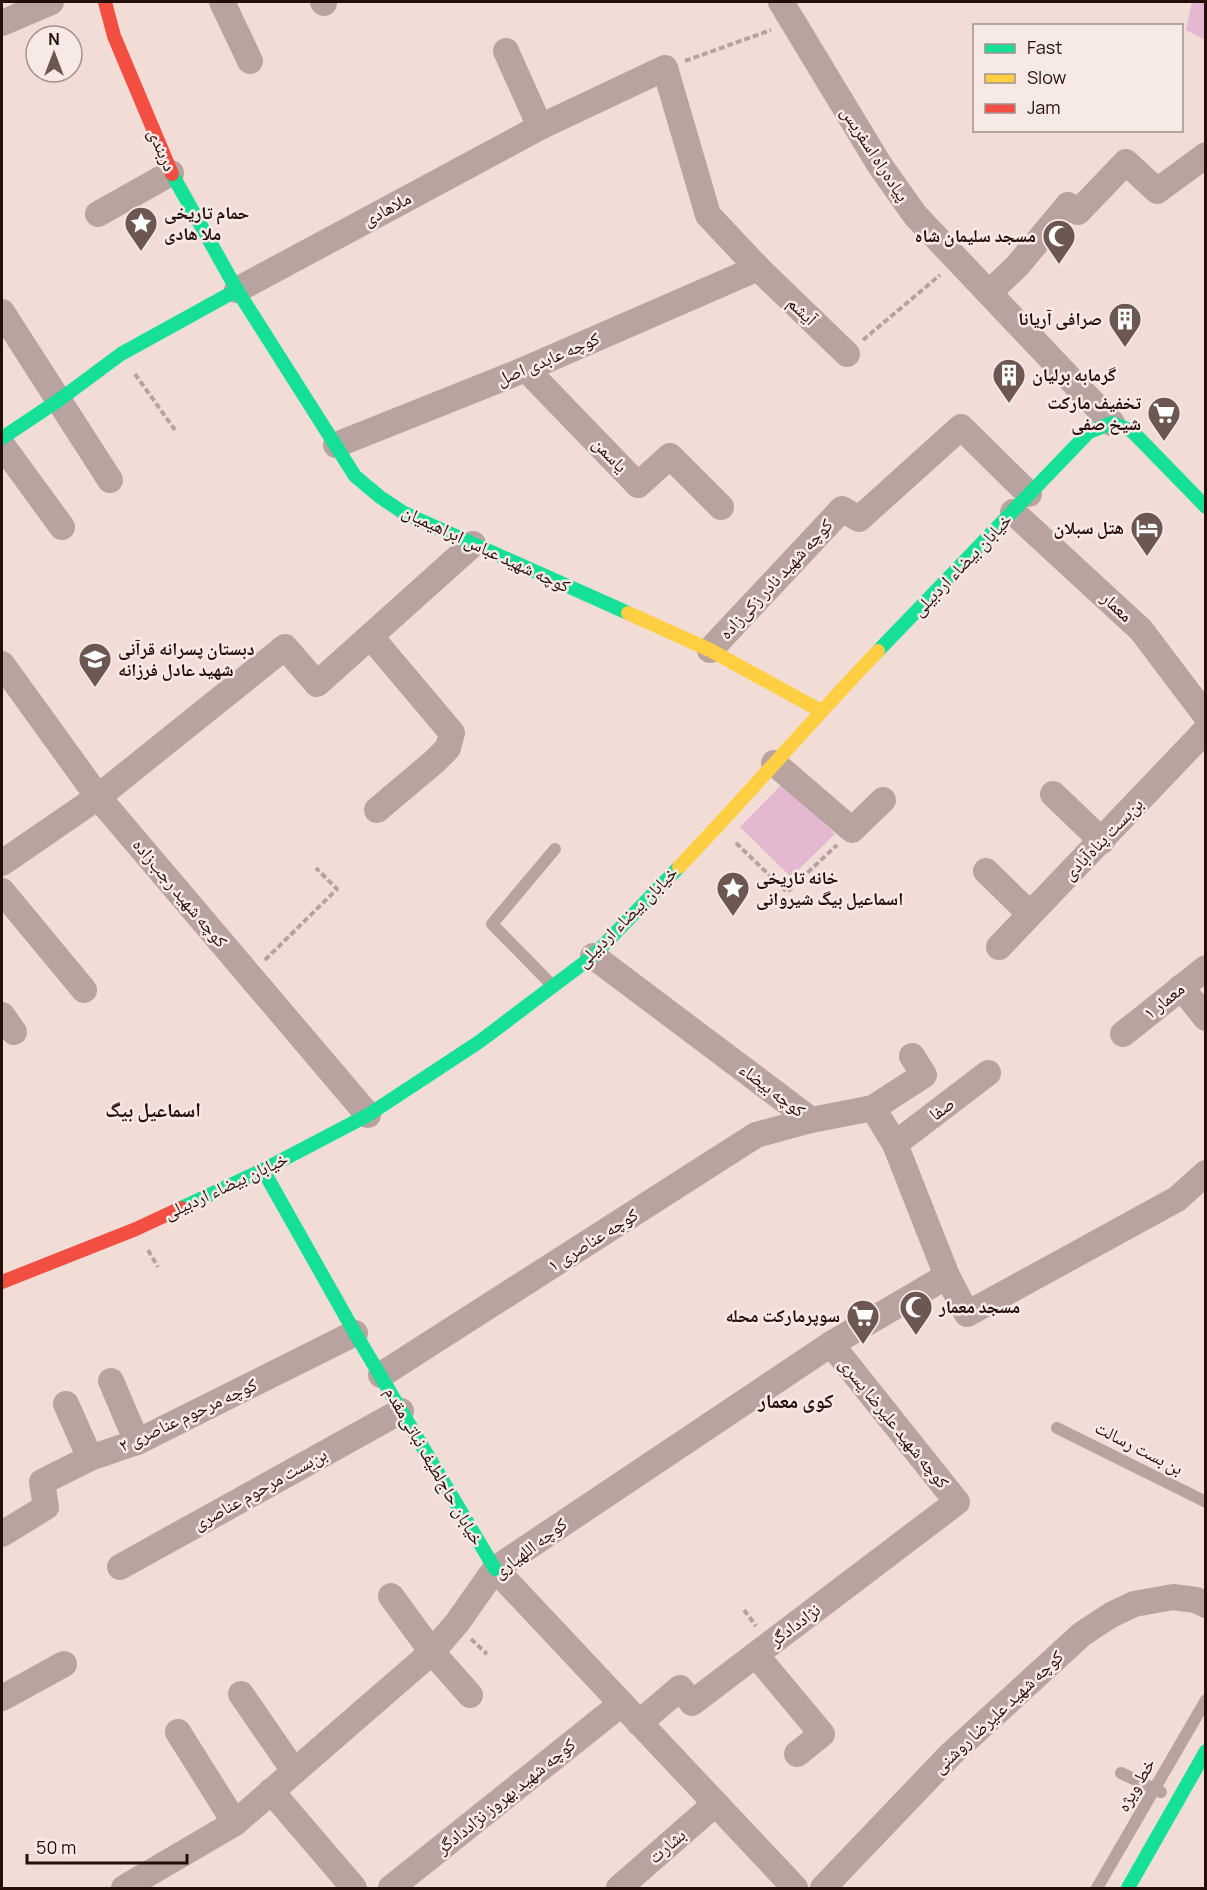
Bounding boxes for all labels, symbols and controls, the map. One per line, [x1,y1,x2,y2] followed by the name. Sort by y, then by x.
[24,24,84,84] north arrow
[973,24,1183,132] legend
[48,28,60,50] text: N
[1027,35,1062,59] text: Fast
[1027,65,1067,89] text: Slow
[1027,95,1061,119] text: Jam
[836,101,916,206] street label: پیاده‌راه اسفریس
[143,125,183,175] street label: دربندی
[358,185,415,231] street label: ملاهادی
[164,200,250,245] place label: حمام تاریخی ملا هادی
[123,205,159,252] place icon: حمام تاریخی ملا هادی
[1041,218,1077,265] mosque icon: مسجد سلیمان شاه
[915,223,1036,247] place label: مسجد سلیمان شاه
[782,291,823,331] street label: آیشم
[1107,301,1143,348] building icon: صرافی آریانا
[1018,306,1102,330] place label: صرافی آریانا
[492,325,603,391] street label: کوچه عابدی اصل
[991,357,1027,404] building icon: گرمابه برلیان
[1032,362,1116,386] place label: گرمابه برلیان
[1047,390,1141,436] place label: تخفیف مارکت شیخ صفی
[1146,395,1182,442] supermarket icon: تخفیف مارکت شیخ صفی
[588,431,633,477] street label: یاسمن
[399,499,575,598] street label: کوچه شهید عباس ابراهیمیان
[906,508,1017,621] street label: خیابان بیضاء اردبیلی
[1129,510,1165,557] hotel icon: هتل سبلان
[713,512,838,644] street label: کوچه شهید نادر زکی‌زاده
[1053,515,1124,539] place label: هتل سبلان
[1096,585,1139,627] street label: معمار
[118,636,255,681] place label: دبستان پسرانه قرآنی شهید عادل فرزانه
[77,641,113,688] school or university icon: دبستان پسرانه قرآنی شهید عادل فرزانه
[1057,792,1148,885] street label: بن‌بست پناه‌آبادی
[128,833,234,952] street label: کوچه شهید رجب‌زاده
[570,860,682,972] street label: خیابان بیضاء اردبیلی
[756,865,903,910] place label: خانه تاریخی اسماعیل بیگ شیروانی
[715,870,751,917] place icon: خانه تاریخی اسماعیل بیگ شیروانی
[1138,976,1189,1024] street label: معمار ۱
[735,1056,811,1122] street label: کوچه بیضاء
[924,1091,959,1126] street label: صفا
[105,1096,201,1123] district label: اسماعیل بیگ
[160,1146,292,1224] street label: خیابان بیضاء اردبیلی
[543,1202,643,1276] street label: کوچه عناصری ۱
[898,1289,934,1336] mosque icon: مسجد معمار
[938,1294,1020,1318] place label: مسجد معمار
[845,1298,881,1345] supermarket icon: سوپرمارکت محله
[725,1303,840,1327] place label: سوپرمارکت محله
[834,1352,956,1493] street label: کوچه شهید علیرضا یسری
[115,1371,262,1458] street label: کوچه مرحوم عناصری ۲
[379,1382,490,1550] street label: خیابان حاج‌لطیف نباتی‌مقدم
[757,1387,834,1414] district label: کوی معمار
[1091,1415,1188,1480] street label: بن بست رسالت
[188,1441,331,1536] street label: بن‌بست مرحوم عناصری
[487,1511,572,1583] street label: کوچه اللهیاری
[763,1597,825,1652] street label: نژاددادگر
[927,1644,1068,1778] street label: کوچه شهید علیرضا روشنی
[430,1731,580,1859] street label: کوچه شهید بهروز نژاددادگر
[1110,1753,1160,1816] street label: خط ویژه
[643,1822,690,1868] street label: بشارت
[27,1827,188,1865] scale bar
[36,1835,76,1859] text: 50 m

